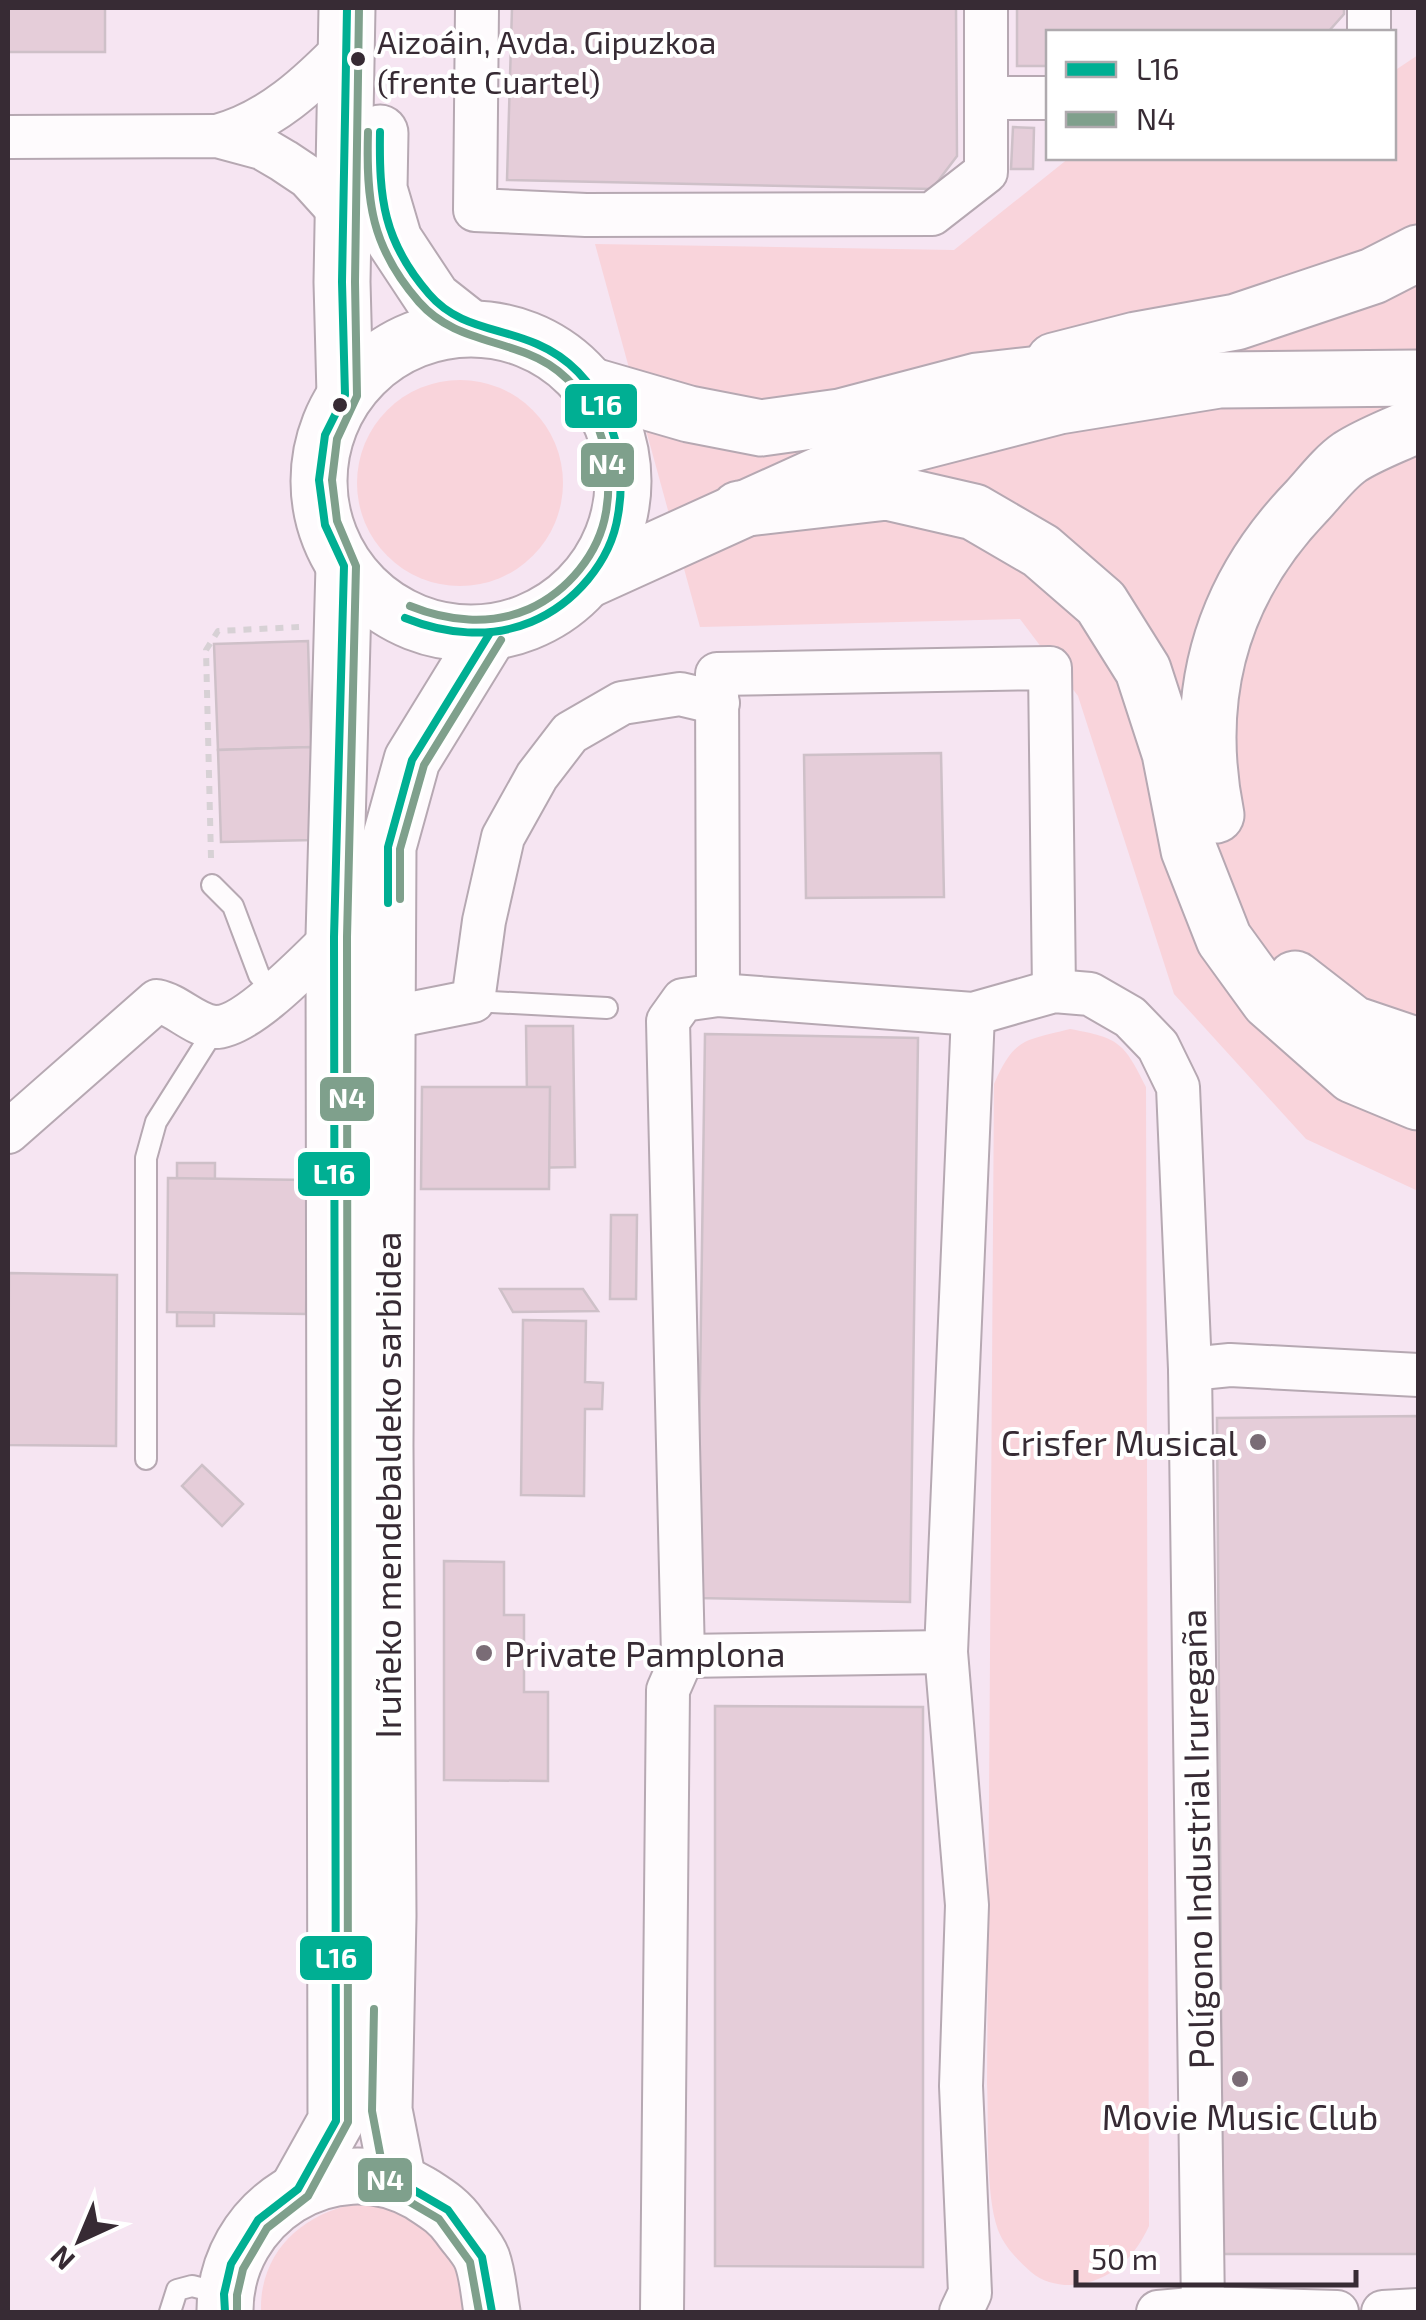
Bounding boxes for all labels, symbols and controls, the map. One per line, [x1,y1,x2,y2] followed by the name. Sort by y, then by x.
[377,22,716,100] place label: Aizoáin, Avda. Gipuzkoa (frente Cuartel)
[1046,30,1396,160] legend
[348,49,368,69] marker: Aizoáin, Avda. Gipuzkoa (frente Cuartel)
[1136,50,1179,86] text: L16
[1136,100,1176,136] text: N4
[563,382,639,430] line badge: L16
[580,387,622,421] text: L16
[330,395,350,415] unlabelled marker
[579,441,636,489] line badge: N4
[588,446,626,480] text: N4
[318,1075,376,1123] line badge: N4
[328,1080,366,1114] text: N4
[296,1150,372,1198] line badge: L16
[313,1156,355,1190] text: L16
[366,1231,408,1739] street label: Iruñeko mendebaldeko sarbidea
[1001,1421,1239,1463] place label: Crisfer Musical
[1247,1431,1269,1453] marker: Crisfer Musical
[1171,1609,1221,2069] street label: Polígono Industrial Iruregaña
[504,1632,785,1674] place label: Private Pamplona
[473,1642,495,1664] marker: Private Pamplona
[298,1934,374,1982] line badge: L16
[315,1940,357,1974] text: L16
[1229,2068,1251,2090] marker: Movie Music Club
[1102,2095,1378,2137] place label: Movie Music Club
[356,2156,414,2204] line badge: N4
[366,2162,404,2196] text: N4
[30,2190,130,2290] north arrow
[1076,2225,1356,2287] scale bar
[43,2239,81,2278] text: N
[1091,2240,1158,2276] text: 50 m

